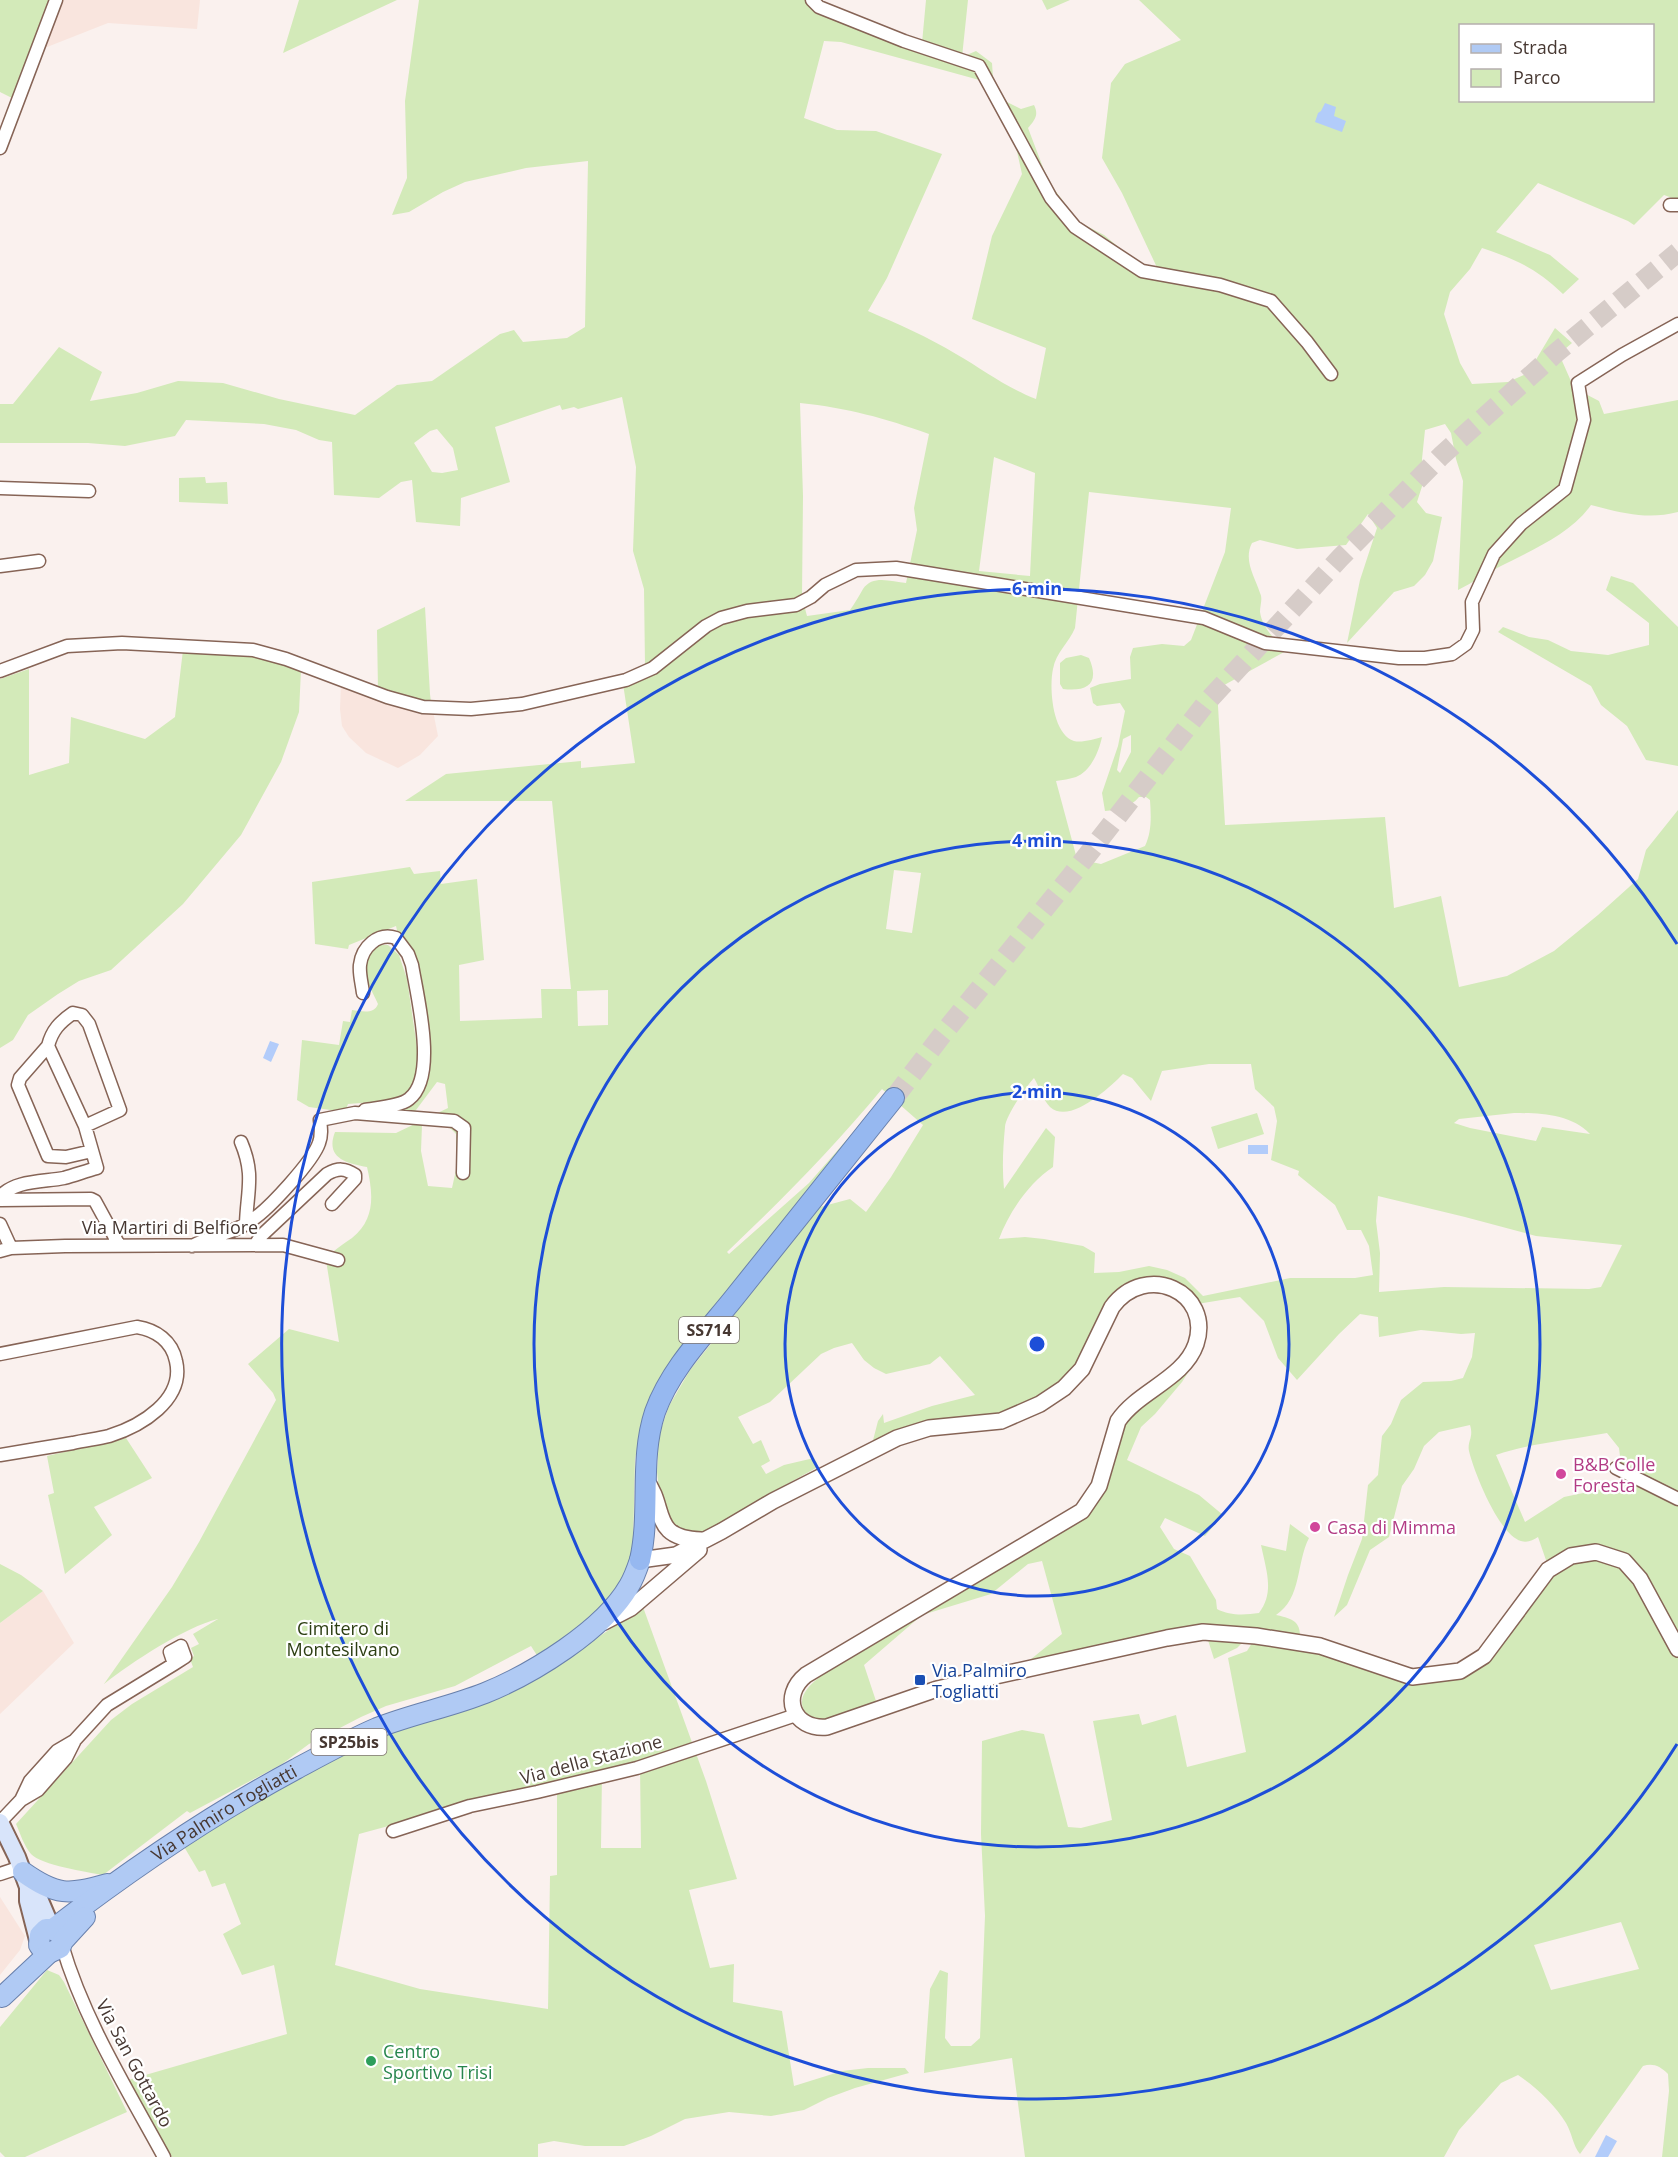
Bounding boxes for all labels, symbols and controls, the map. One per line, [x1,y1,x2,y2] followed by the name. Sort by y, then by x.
[1459,24,1654,102] legend
[1513,35,1568,59] text: Strada
[1513,65,1561,89] text: Parco
[1012,576,1062,600] text: 6 min
[1012,828,1062,852] text: 4 min
[1012,1079,1062,1103] text: 2 min
[82,1215,258,1239] street label: Via Martiri di Belfiore
[679,1317,739,1343] road number: SS714
[1027,1334,1047,1354] centre of rings
[1573,1452,1655,1497] place label: B&B Colle Foresta
[1554,1467,1568,1481] marker: B&B Colle Foresta
[1327,1515,1456,1539] place label: Casa di Mimma
[1308,1520,1322,1534] marker: Casa di Mimma
[286,1616,400,1661] park label: Cimitero di Montesilvano
[932,1658,1027,1703] place label: Via Palmiro Togliatti
[913,1673,927,1687] marker: Via Palmiro Togliatti
[312,1729,386,1755] road number: SP25bis
[517,1729,665,1789] street label: Via della Stazione
[146,1759,301,1866] street label: Via Palmiro Togliatti
[91,1995,179,2131] street label: Via San Gottardo
[383,2039,492,2084] place label: Centro Sportivo Trisi
[364,2054,378,2068] marker: Centro Sportivo Trisi

